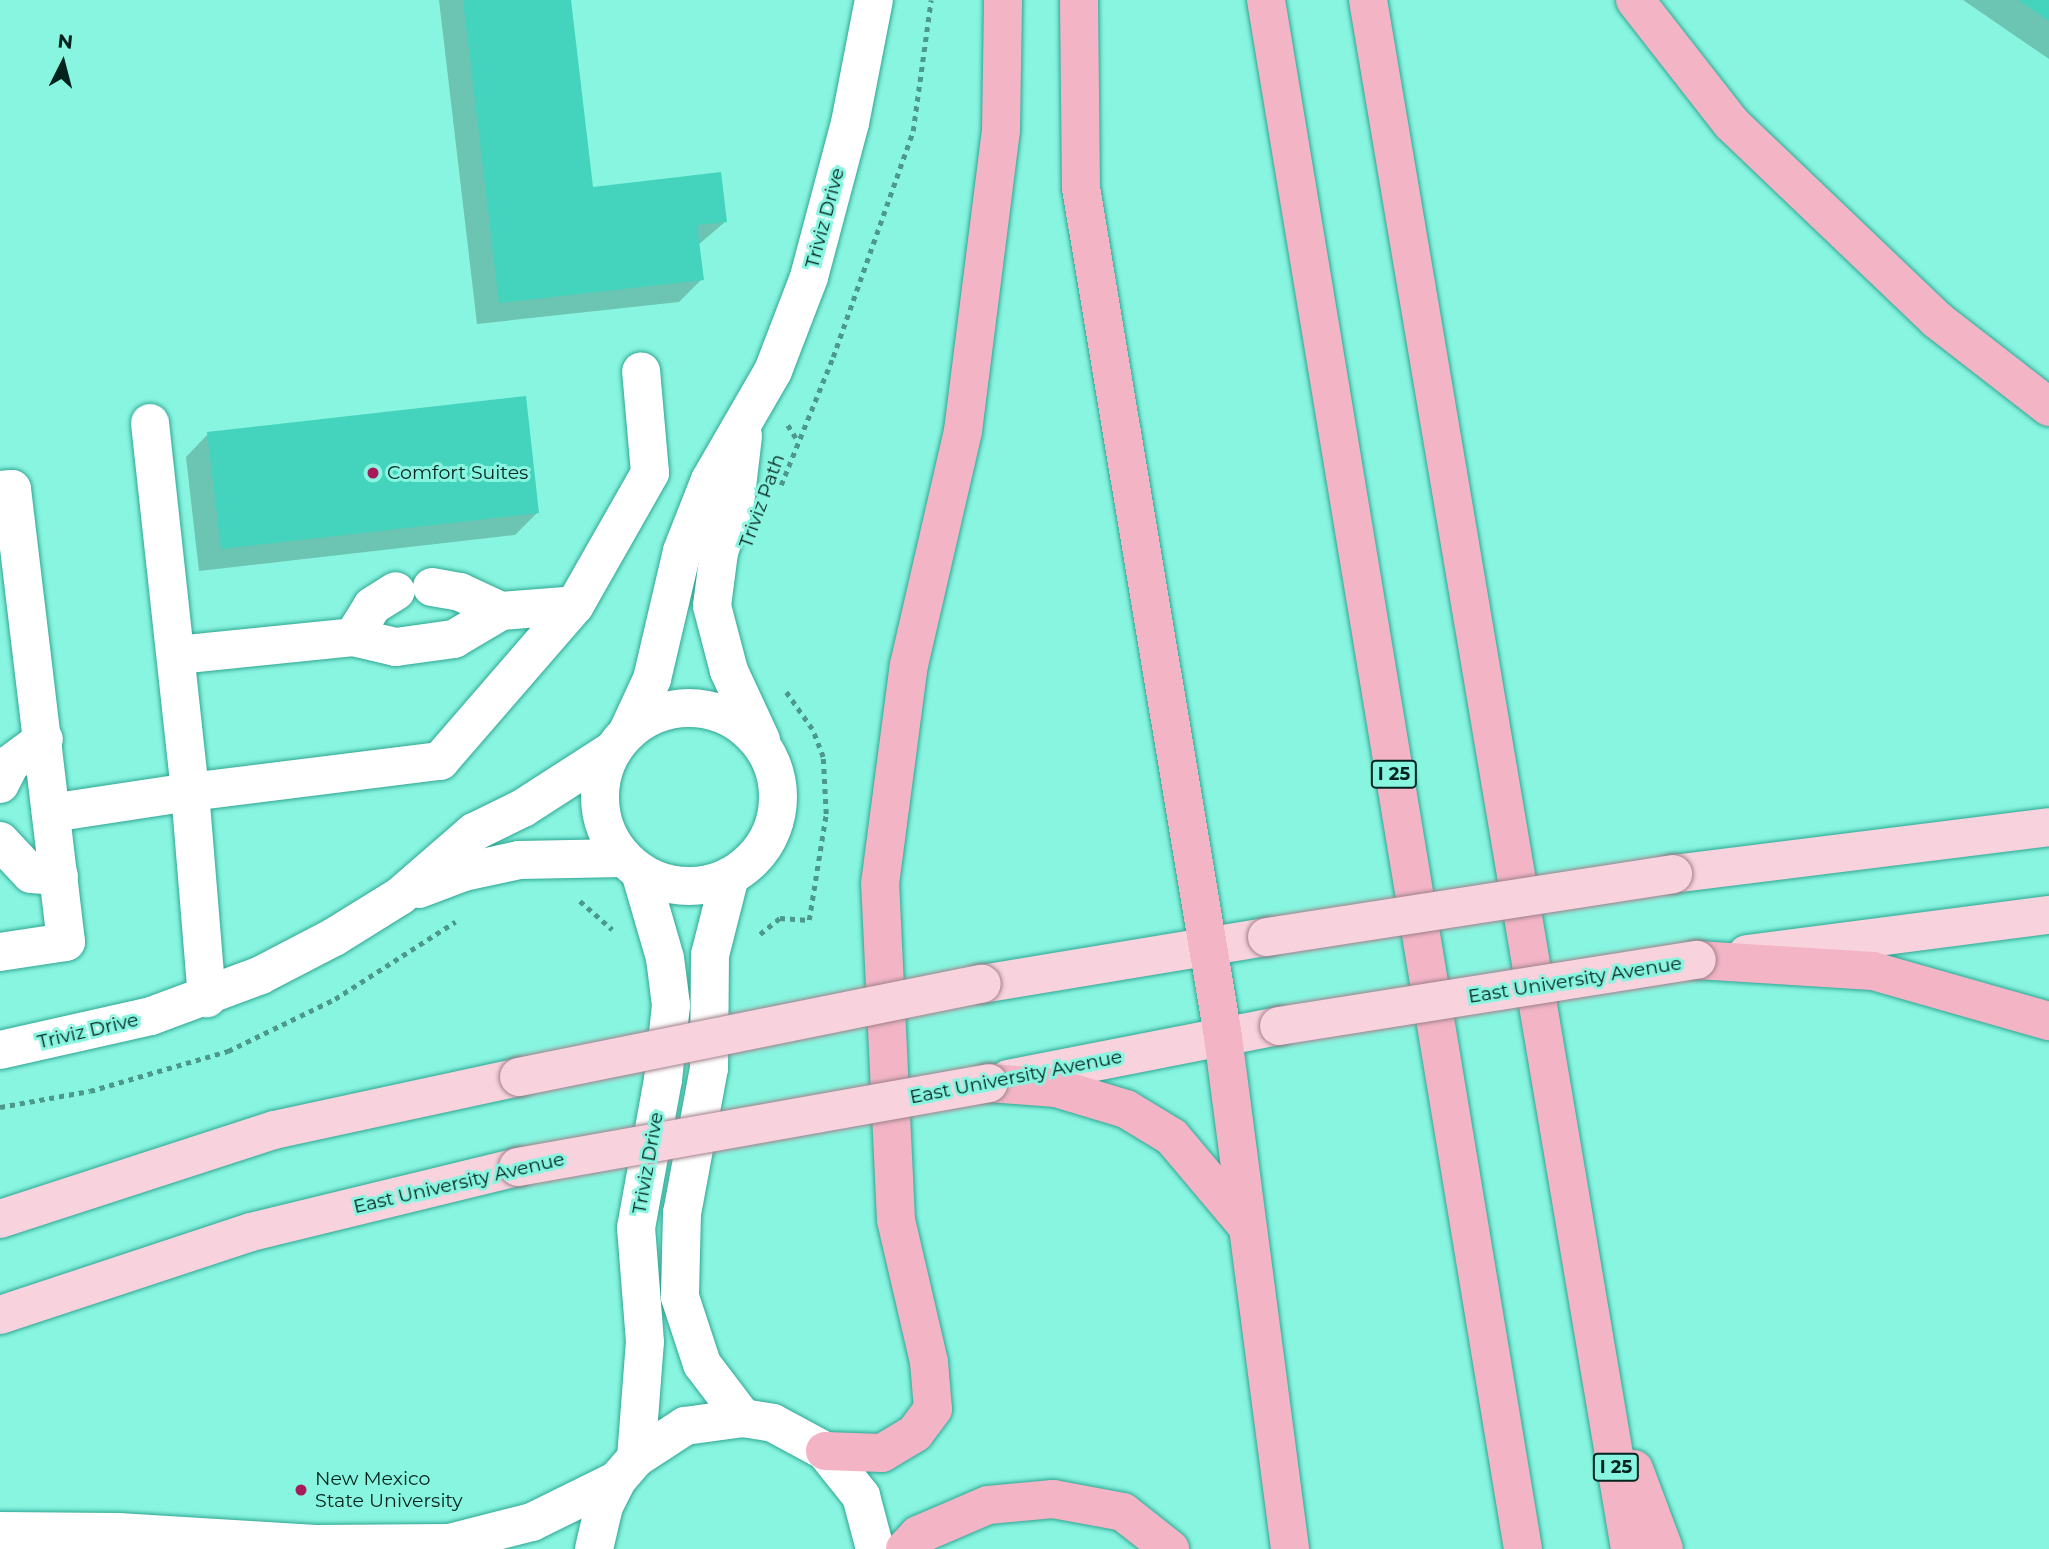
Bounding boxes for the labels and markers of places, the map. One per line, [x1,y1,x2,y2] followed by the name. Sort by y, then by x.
[387,462,528,484] place label: Comfort Suites
[365,465,381,481] marker: Comfort Suites
[315,1468,463,1512] place label: New Mexico State University
[293,1482,309,1498] marker: New Mexico State University

